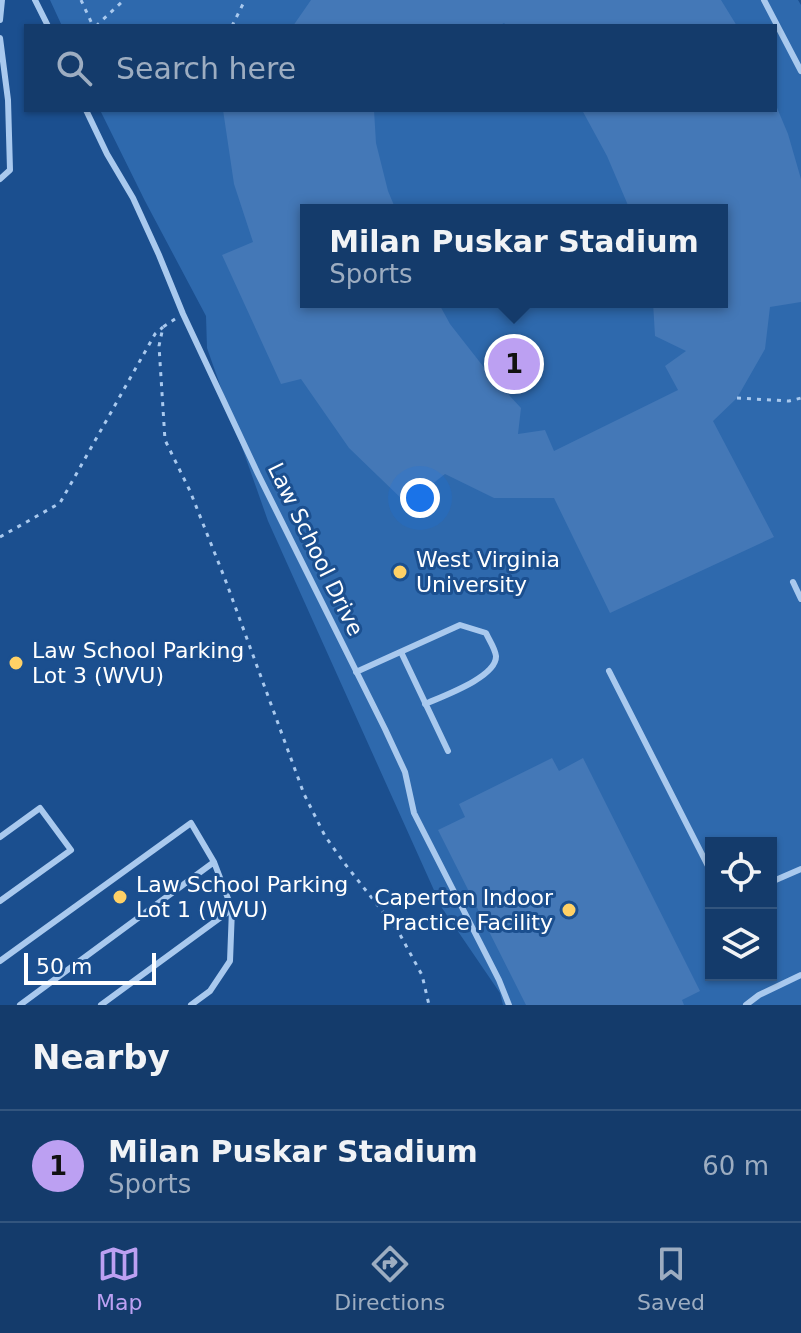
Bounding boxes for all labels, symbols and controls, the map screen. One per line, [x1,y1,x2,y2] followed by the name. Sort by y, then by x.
[24,24,777,112] search box
[52,46,96,90] icon: search
[116,51,296,86] text: Search here
[300,204,728,308] popup
[329,224,699,259] text: Milan Puskar Stadium
[329,259,413,289] text: Sports
[488,334,540,394] pin: 1
[263,459,368,640] street label: Law School Drive
[400,478,440,518] your location
[416,547,560,597] place label: West Virginia University
[391,563,409,581] marker: West Virginia University
[32,638,244,688] place label: Law School Parking Lot 3 (WVU)
[7,654,25,672] marker: Law School Parking Lot 3 (WVU)
[705,837,777,981] map controls
[705,837,777,909] button: locate
[136,872,348,922] place label: Law School Parking Lot 1 (WVU)
[374,885,554,935] place label: Caperton Indoor Practice Facility
[111,888,129,906] marker: Law School Parking Lot 1 (WVU)
[560,901,578,919] marker: Caperton Indoor Practice Facility
[705,909,777,981] button: layers
[24,949,156,985] scale bar
[36,954,92,979] text: 50 m
[32,1037,170,1077] text: Nearby
[108,1134,478,1169] text: Milan Puskar Stadium
[49,1151,67,1181] text: 1
[702,1151,769,1181] text: 60 m
[108,1169,191,1199] text: Sports
[96,1242,142,1315] tab: Map
[334,1242,445,1315] tab: Directions
[637,1242,705,1315] tab: Saved

